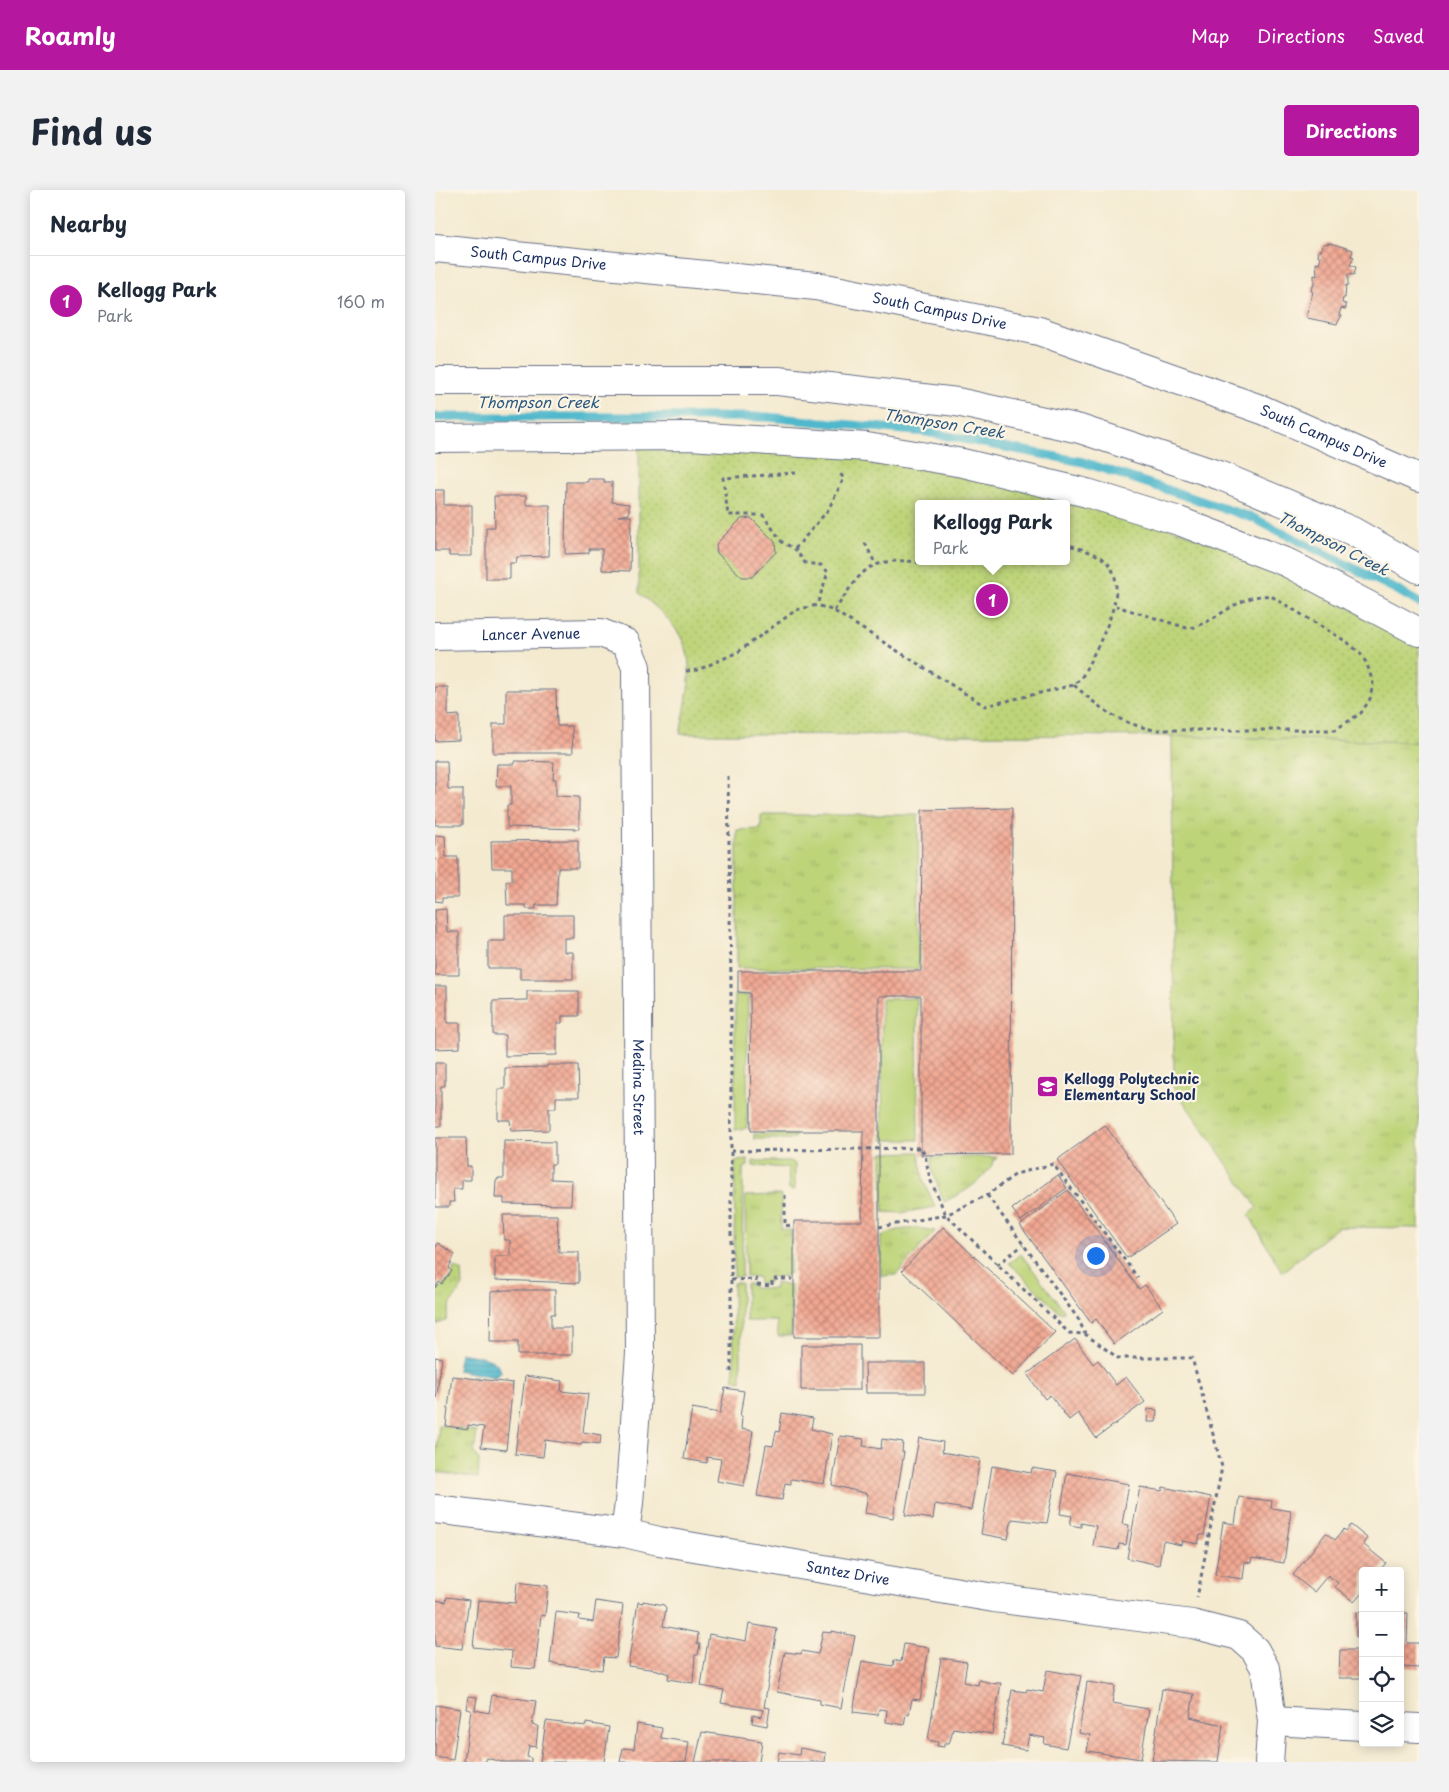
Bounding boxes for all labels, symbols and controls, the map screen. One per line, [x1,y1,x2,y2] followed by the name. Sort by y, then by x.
[25,17,116,53] text: Roamly
[1191,22,1229,49] text: Map
[1257,22,1345,49] text: Directions
[1373,22,1424,49] text: Saved
[30,104,152,157] text: Find us
[1284,105,1419,156] button: Directions
[50,207,127,239] text: Nearby
[470,241,608,275] street label: South Campus Drive
[97,275,217,303] text: Kellogg Park
[871,287,1009,334] street label: South Campus Drive
[62,289,70,313] text: 1
[337,289,385,313] text: 160 m
[97,303,133,327] text: Park
[477,390,600,413] water label: Thompson Creek
[1257,399,1391,473] street label: South Campus Drive
[882,402,1007,444] water label: Thompson Creek
[915,500,1070,565] popup
[1274,505,1394,581] water label: Thompson Creek
[933,507,1052,535] text: Kellogg Park
[933,535,968,559] text: Park
[976,581,1008,619] pin: 1
[481,622,581,645] street label: Lancer Avenue
[628,1039,650,1135] street label: Medina Street
[1064,1068,1200,1105] place label: Kellogg Polytechnic Elementary School
[1036,1075,1060,1099] school or university icon: Kellogg Polytechnic Elementary School
[1083,1243,1109,1269] your location
[805,1555,891,1590] street label: Santez Drive
[1359,1567,1404,1747] map controls
[1359,1567,1404,1612] button: +
[1359,1612,1404,1657] button: −
[1359,1657,1404,1702] button: locate
[1359,1702,1404,1747] button: layers

